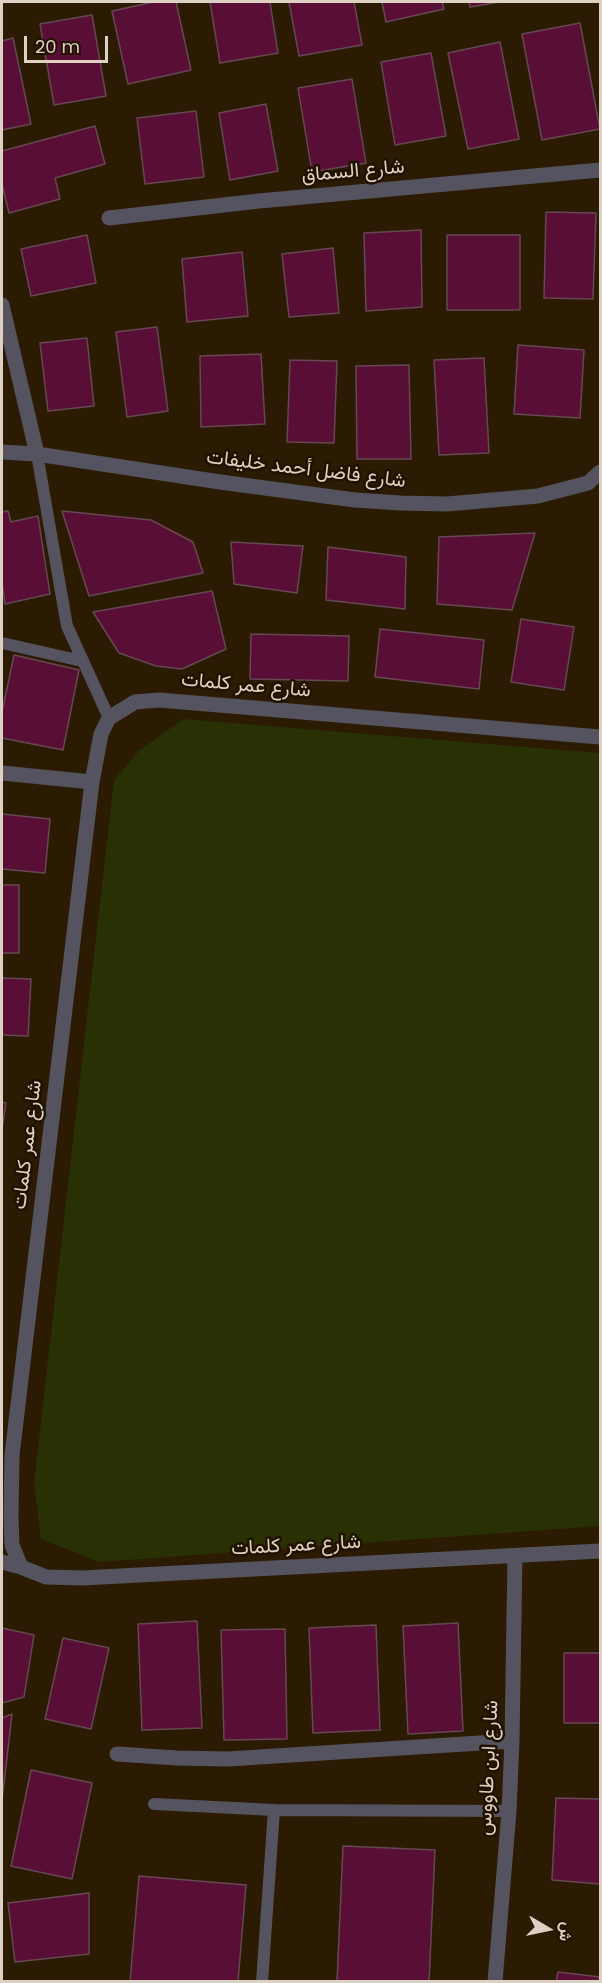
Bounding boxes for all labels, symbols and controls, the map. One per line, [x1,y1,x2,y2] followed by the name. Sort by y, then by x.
[27,24,111,62] scale bar
[35,34,80,59] text: 20 m
[300,156,406,188] street label: شارع السماق
[205,446,407,494] street label: شارع فاضل أحمد خليفات
[180,668,312,704] street label: شارع عمر كلمات
[8,1079,48,1211] street label: شارع عمر كلمات
[230,1531,362,1561] street label: شارع عمر كلمات
[473,1700,505,1836] street label: شارع ابن طاووس
[518,1899,578,1959] north arrow
[553,1921,579,1943] text: ش

